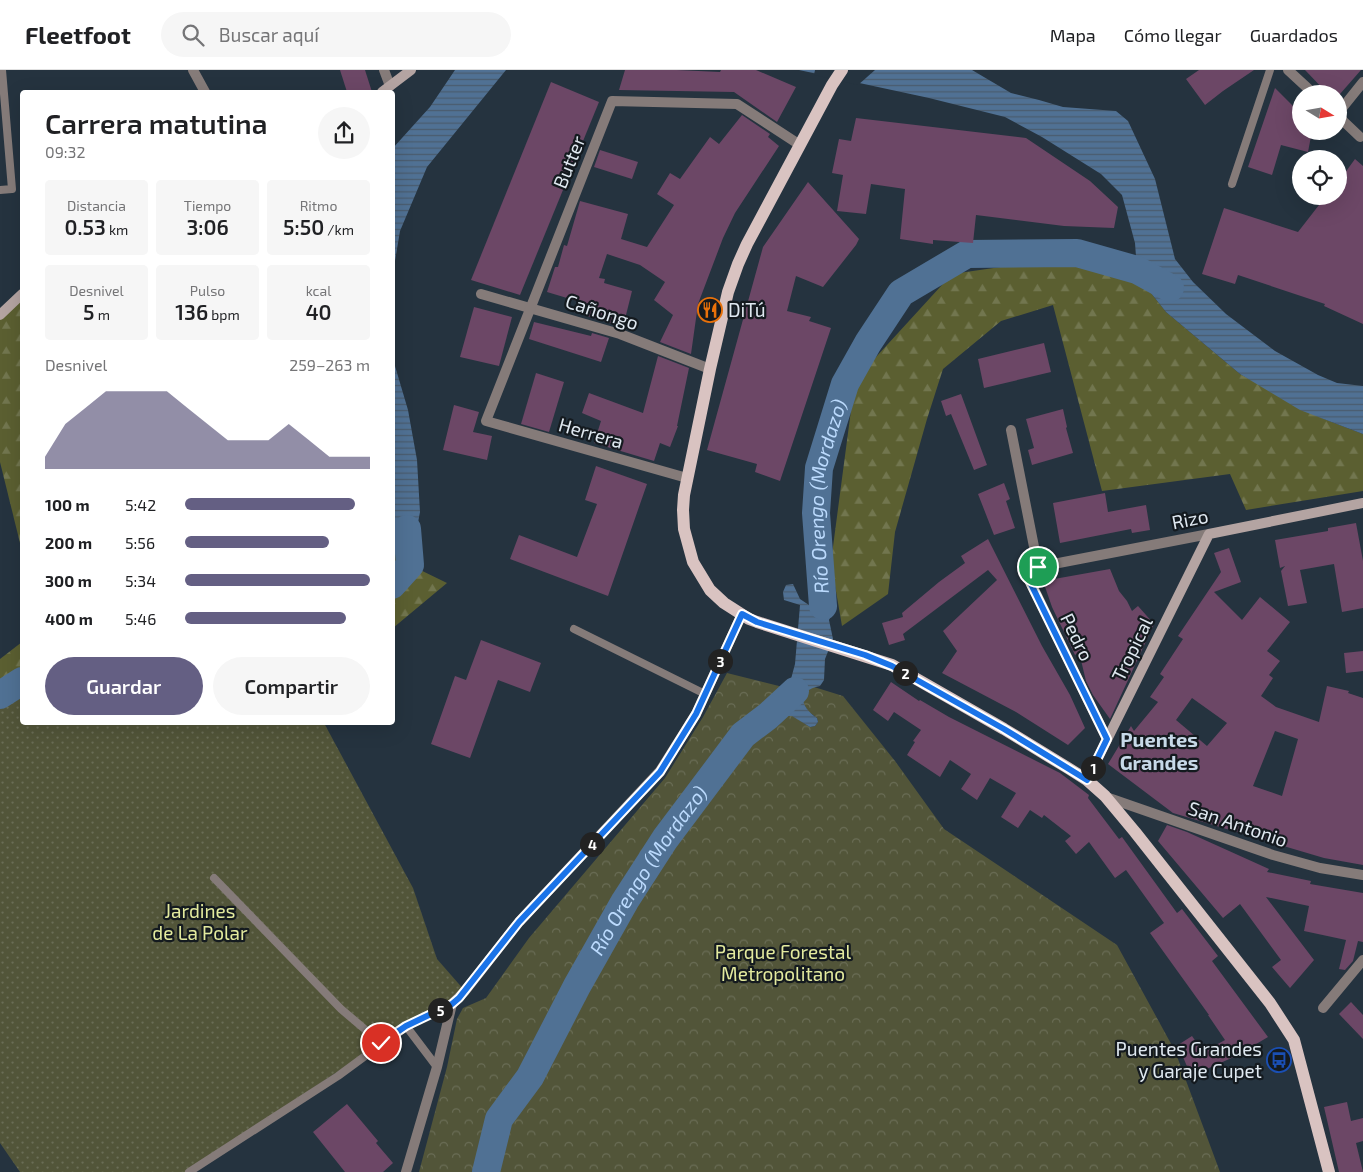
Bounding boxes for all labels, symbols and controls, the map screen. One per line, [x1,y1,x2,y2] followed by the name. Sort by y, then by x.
[161,12,511,57] search box
[25,20,131,49] text: Fleetfoot
[179,21,207,49] icon: search
[219,23,319,46] text: Buscar aquí
[1050,24,1096,46] text: Mapa
[1124,24,1222,46] text: Cómo llegar
[1250,24,1338,46] text: Guardados
[1292,85,1348,140] north arrow
[1292,85,1347,205] map controls
[45,106,267,140] text: Carrera matutina
[318,107,370,159] button: share
[548,132,590,192] street label: Butter
[45,142,85,161] text: 09:32
[1292,150,1347,205] button: locate
[67,197,126,214] text: Distancia
[184,197,231,214] text: Tiempo
[300,197,337,214] text: Ritmo
[65,214,106,239] text: 0.53
[186,214,229,239] text: 3:06
[283,214,324,239] text: 5:50
[106,221,128,238] text: km
[324,221,354,238] text: /km
[69,282,124,299] text: Desnivel
[190,282,225,299] text: Pulso
[306,282,331,299] text: kcal
[563,289,642,334] street label: Cañongo
[697,297,723,323] restaurant icon: DiTú
[728,298,766,321] place label: DiTú
[83,299,95,324] text: 5
[175,299,208,324] text: 136
[305,299,332,324] text: 40
[95,306,110,323] text: m
[208,306,240,323] text: bpm
[45,355,107,374] text: Desnivel
[289,355,370,374] text: 259–263 m
[803,396,851,595] water label: Río Orengo (Mordazo)
[556,412,626,453] street label: Herrera
[45,495,90,514] text: 100 m
[125,495,156,514] text: 5:42
[1170,504,1210,533] street label: Rizo
[45,533,92,552] text: 200 m
[125,533,155,552] text: 5:56
[1017,546,1059,588] pin
[1024,553,1052,581] icon: arrive
[45,571,92,590] text: 300 m
[125,571,156,590] text: 5:34
[45,609,93,628] text: 400 m
[125,609,156,628] text: 5:46
[1056,609,1099,664] street label: Pedro
[1106,613,1157,685] street label: Tropical
[708,648,732,674] pin: 3
[717,653,724,670] text: 3
[45,657,203,715] button: Guardar
[213,657,370,715] button: Compartir
[892,660,918,686] pin: 2
[901,665,910,682] text: 2
[1120,727,1198,774] district label: Puentes Grandes
[1080,756,1106,780] pin: 1
[1090,760,1097,777] text: 1
[584,781,712,959] water label: Río Orengo (Mordazo)
[1186,796,1291,851] street label: San Antonio
[580,832,604,856] pin: 4
[588,836,597,853] text: 4
[152,899,248,944] park label: Jardines de La Polar
[715,940,852,985] park label: Parque Forestal Metropolitano
[428,998,452,1022] pin: 5
[437,1002,444,1019] text: 5
[360,1022,402,1064] pin
[367,1029,395,1057] icon: check
[1116,1037,1262,1082] place label: Puentes Grandes y Garaje Cupet
[1266,1047,1292,1073] bus stop icon: Puentes Grandes y Garaje Cupet

